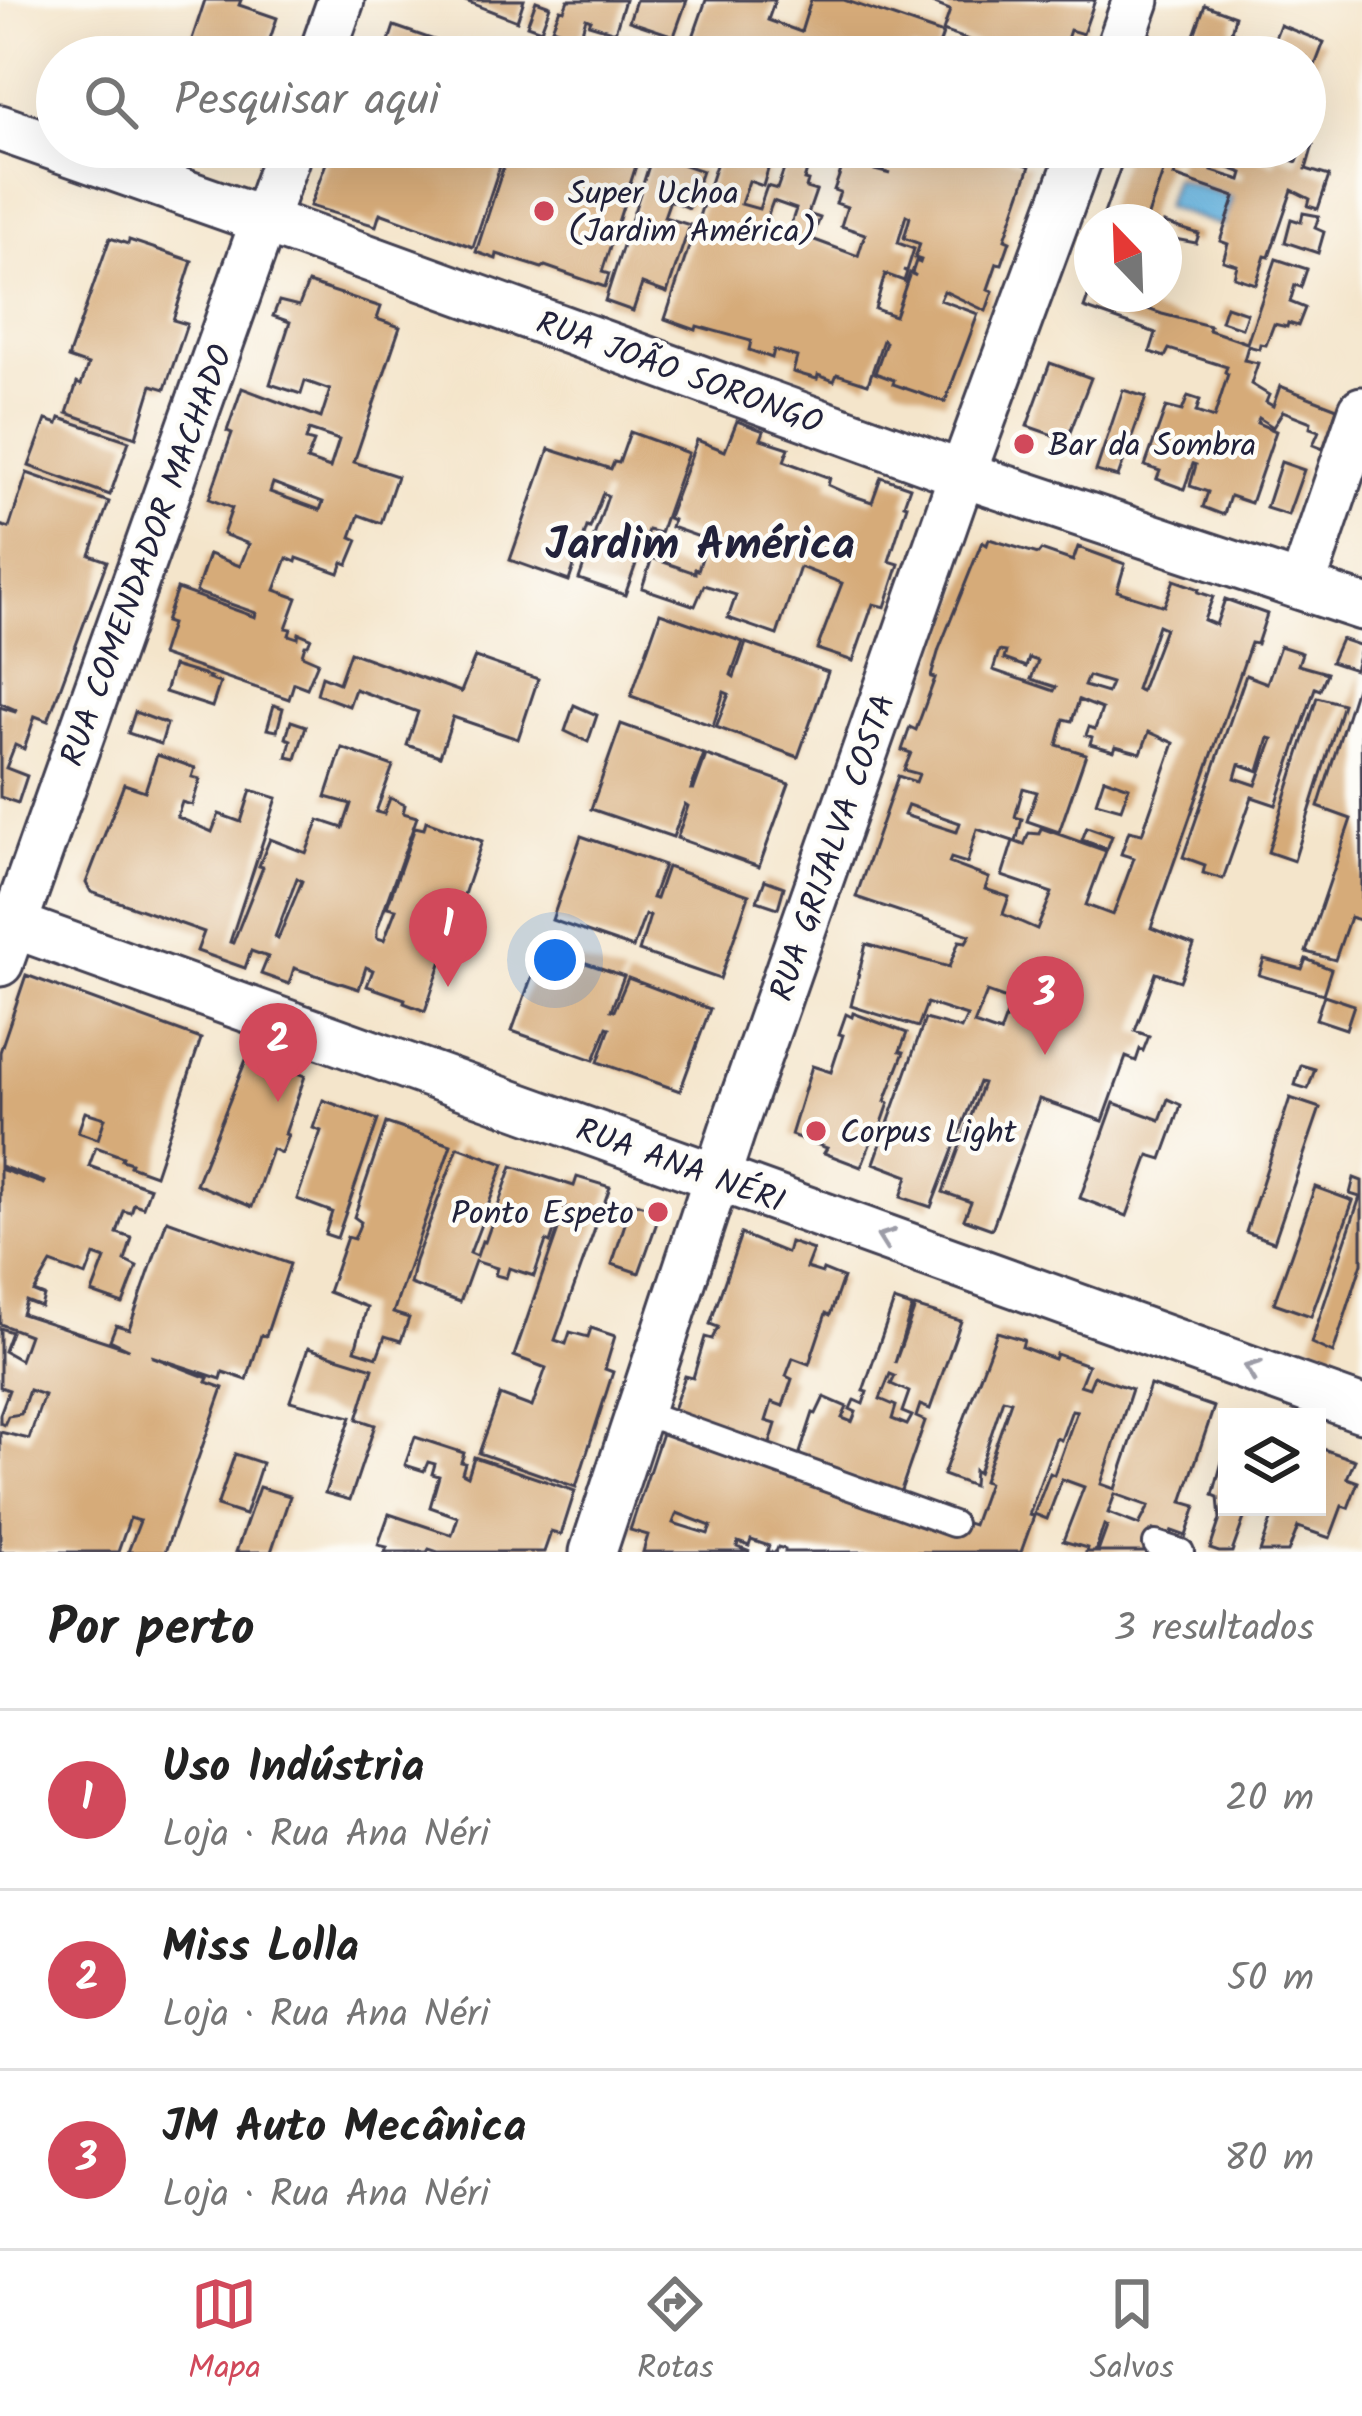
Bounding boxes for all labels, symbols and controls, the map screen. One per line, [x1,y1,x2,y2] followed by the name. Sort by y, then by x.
[36,36,1326,168] search box
[174,66,440,138] text: Pesquisar aqui
[78,69,144,135] icon: search
[568,169,816,260] place label: Super Uchoa (Jardim América)
[531,198,557,224] marker: Super Uchoa (Jardim América)
[1074,204,1182,312] north arrow
[528,298,830,451] street label: RUA JOÃO SORONGO
[47,338,249,774] street label: RUA COMENDADOR MACHADO
[1048,421,1256,474] place label: Bar da Sombra
[1011,431,1037,457] marker: Bar da Sombra
[545,511,855,583] district label: Jardim América
[757,687,912,1009] street label: RUA GRIJALVA COSTA
[409,888,487,987] pin: 1
[525,930,585,990] your location
[1006,956,1084,1055] pin: 3
[239,1003,317,1102] pin: 2
[568,1105,792,1230] street label: RUA ANA NÉRI
[840,1108,1018,1161] place label: Corpus Light
[803,1118,829,1144] marker: Corpus Light
[451,1189,634,1242] place label: Ponto Espeto
[645,1199,671,1225] marker: Ponto Espeto
[876,1227,897,1252] one-way arrow
[1243,1359,1264,1384] one-way arrow
[1218,1408,1326,1516] map controls
[1218,1408,1326,1516] button: layers
[48,1590,254,1671] text: Por perto
[1114,1599,1314,1661] text: 3 resultados
[162,1733,425,1805] text: Uso Indústria
[81,1769,93,1831] text: 1
[1225,1769,1314,1831] text: 20 m
[162,1805,489,1867] text: Loja · Rua Ana Néri
[162,1913,359,1985] text: Miss Lolla
[76,1949,98,2011] text: 2
[1227,1949,1314,2011] text: 50 m
[162,1985,489,2047] text: Loja · Rua Ana Néri
[162,2093,526,2165] text: JM Auto Mecânica
[76,2129,98,2191] text: 3
[1224,2129,1314,2191] text: 80 m
[162,2165,489,2227] text: Loja · Rua Ana Néri
[188,2271,261,2396] tab: Mapa
[637,2271,714,2396] tab: Rotas
[1090,2271,1174,2396] tab: Salvos

